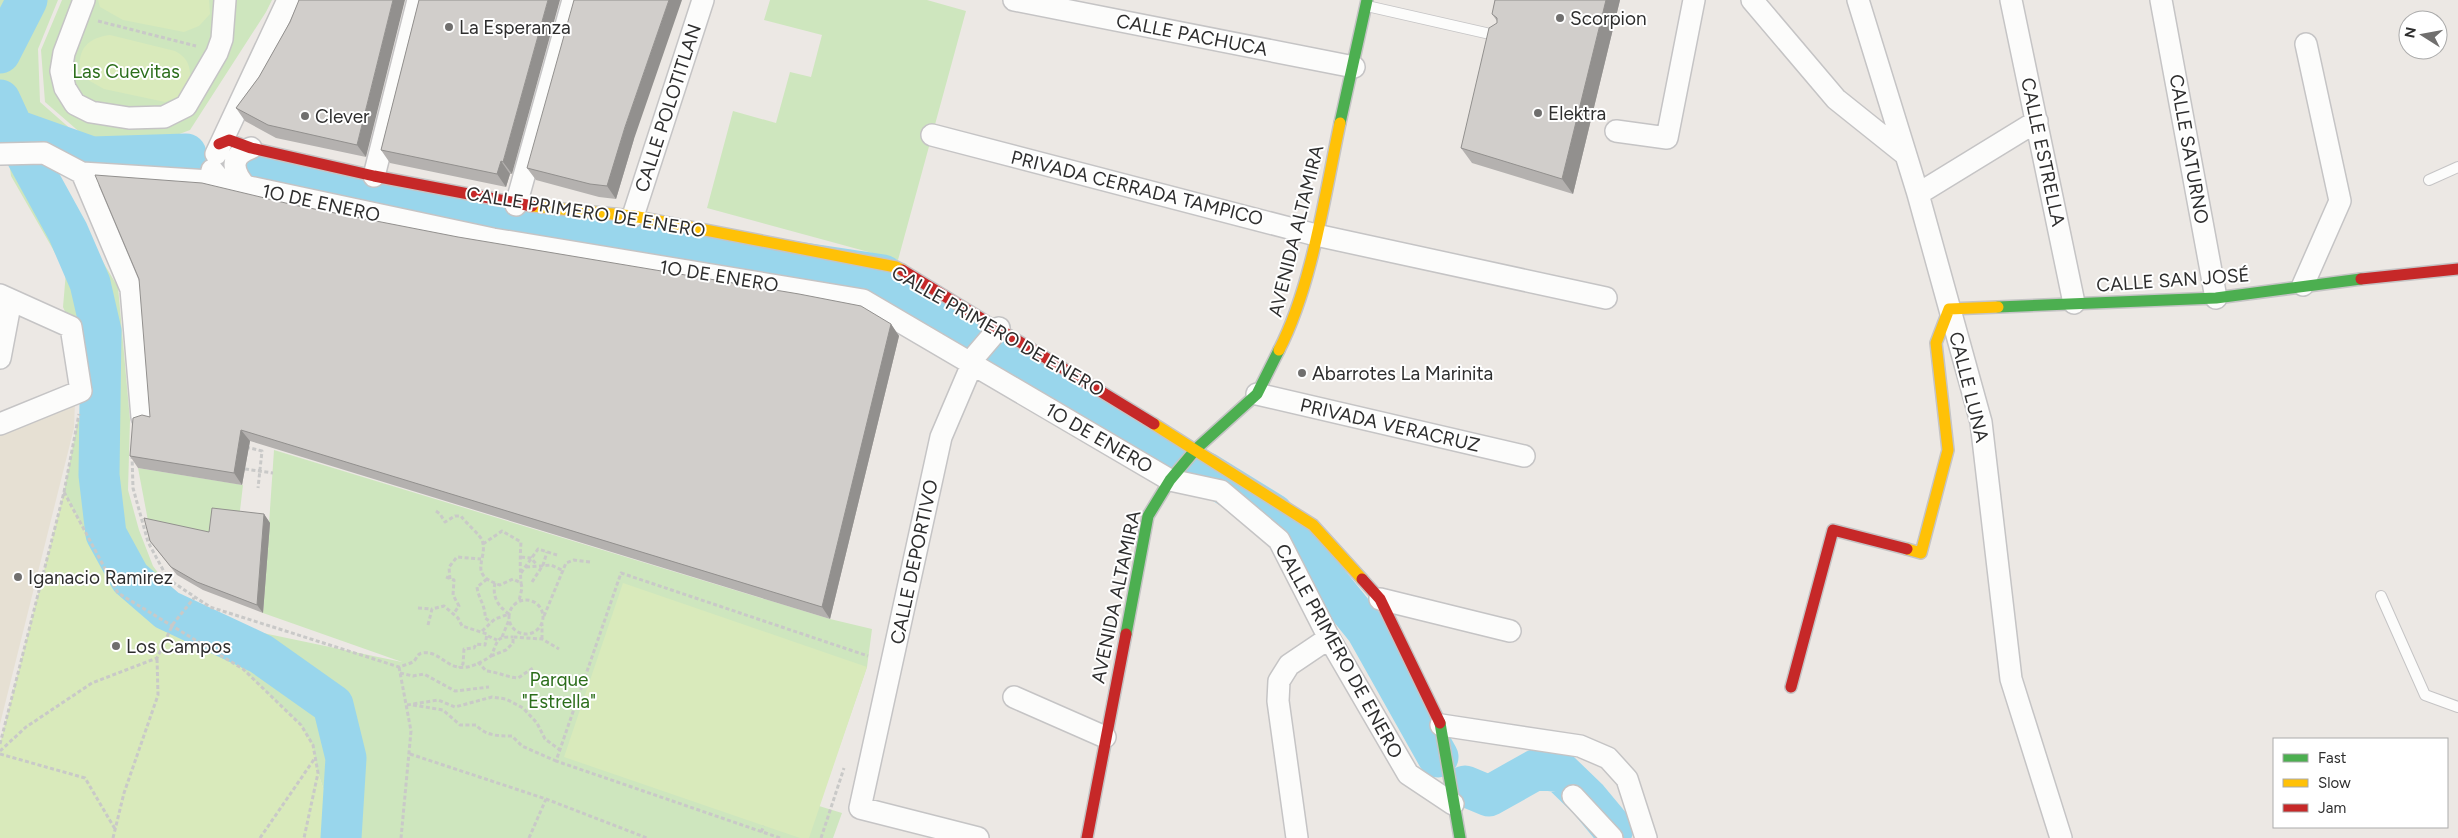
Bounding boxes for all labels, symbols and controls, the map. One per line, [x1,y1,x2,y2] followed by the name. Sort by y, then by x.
[1570,7,1647,30] place label: Scorpion
[1114,9,1270,61] street label: CALLE PACHUCA
[2398,10,2448,60] north arrow
[1554,12,1566,24] marker: Scorpion
[459,16,571,39] place label: La Esperanza
[443,21,455,33] marker: La Esperanza
[630,21,706,195] street label: CALLE POLOTITLAN
[2401,26,2420,40] text: N
[72,60,180,83] park label: Las Cuevitas
[2164,72,2214,226] street label: CALLE SATURNO
[2016,76,2070,229] street label: CALLE ESTRELLA
[1548,102,1606,125] place label: Elektra
[315,105,370,128] place label: Clever
[1532,107,1544,119] marker: Elektra
[299,110,311,122] marker: Clever
[1264,143,1329,319] street label: AVENIDA ALTAMIRA
[1009,146,1265,230] street label: PRIVADA CERRADA TAMPICO
[260,179,382,227] street label: 1O DE ENERO
[465,182,707,242] street label: CALLE PRIMERO DE ENERO
[658,255,780,297] street label: 1O DE ENERO
[888,261,1108,401] street label: CALLE PRIMERO DE ENERO
[2096,263,2250,297] street label: CALLE SAN JOSÉ
[1944,329,1994,445] street label: CALLE LUNA
[1312,362,1493,385] place label: Abarrotes La Marinita
[1296,367,1308,379] marker: Abarrotes La Marinita
[1298,393,1482,457] street label: PRIVADA VERACRUZ
[1041,398,1157,478] street label: 1O DE ENERO
[885,478,943,646] street label: CALLE DEPORTIVO
[1086,508,1146,686] street label: AVENIDA ALTAMIRA
[1270,540,1408,762] street label: CALLE PRIMERO DE ENERO
[28,566,173,589] place label: Iganacio Ramirez
[12,571,24,583] marker: Iganacio Ramirez
[126,635,231,658] place label: Los Campos
[110,640,122,652] marker: Los Campos
[522,668,596,713] park label: Parque "Estrella"
[2273,738,2448,828] legend
[2318,749,2347,767] text: Fast
[2318,774,2351,792] text: Slow
[2318,799,2346,817] text: Jam

